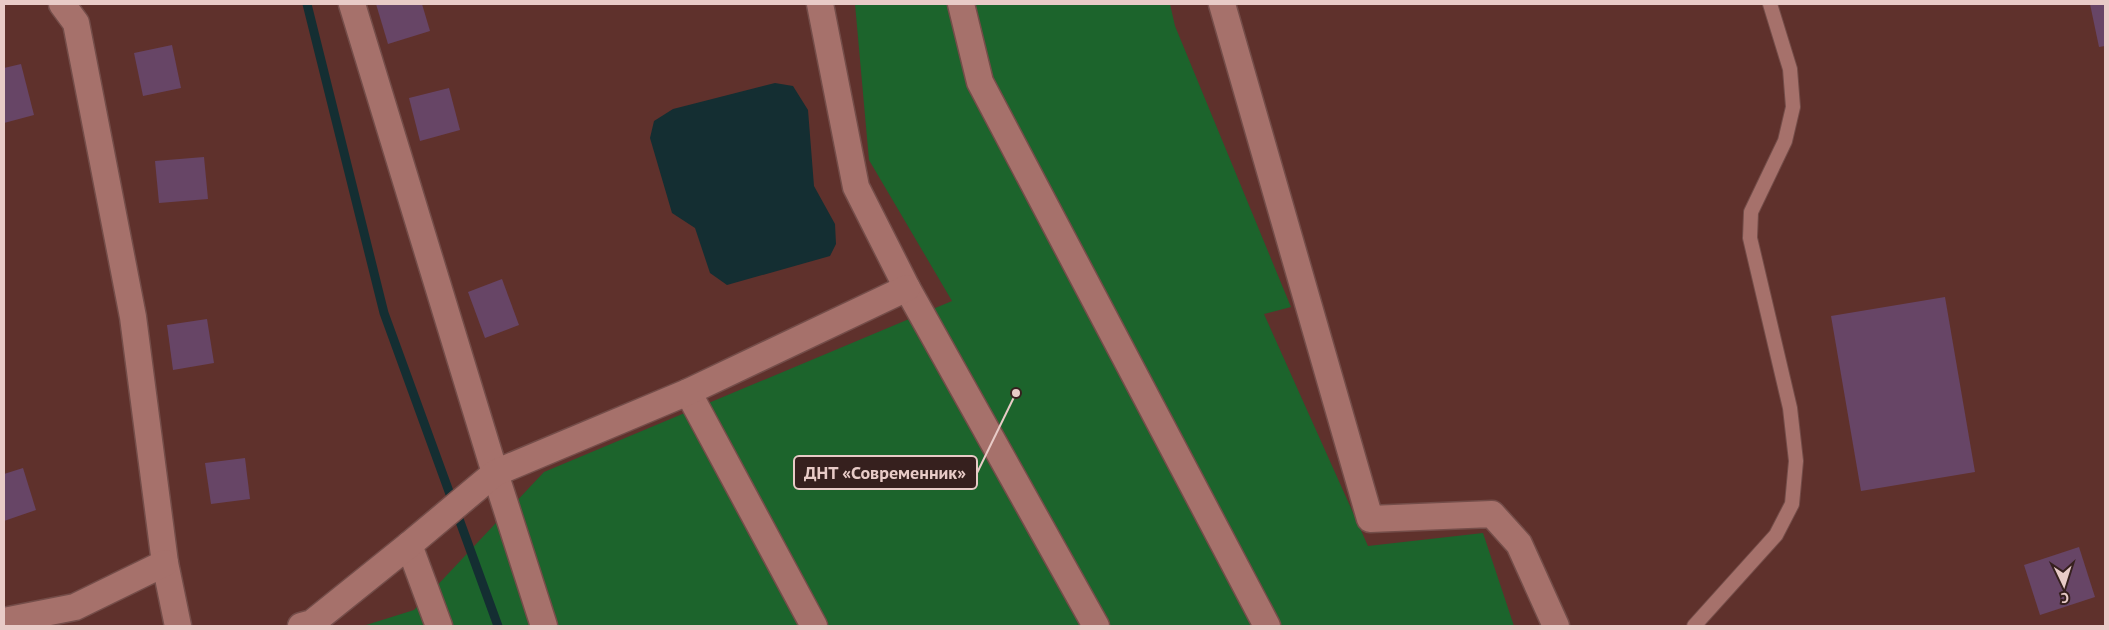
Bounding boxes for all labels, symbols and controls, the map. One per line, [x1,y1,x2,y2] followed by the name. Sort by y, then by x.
[794,456,977,489] callout: ДНТ «Современник»
[804,461,966,484] text: ДНТ «Современник»
[2039,560,2089,610] north arrow
[2060,589,2069,607] text: С

